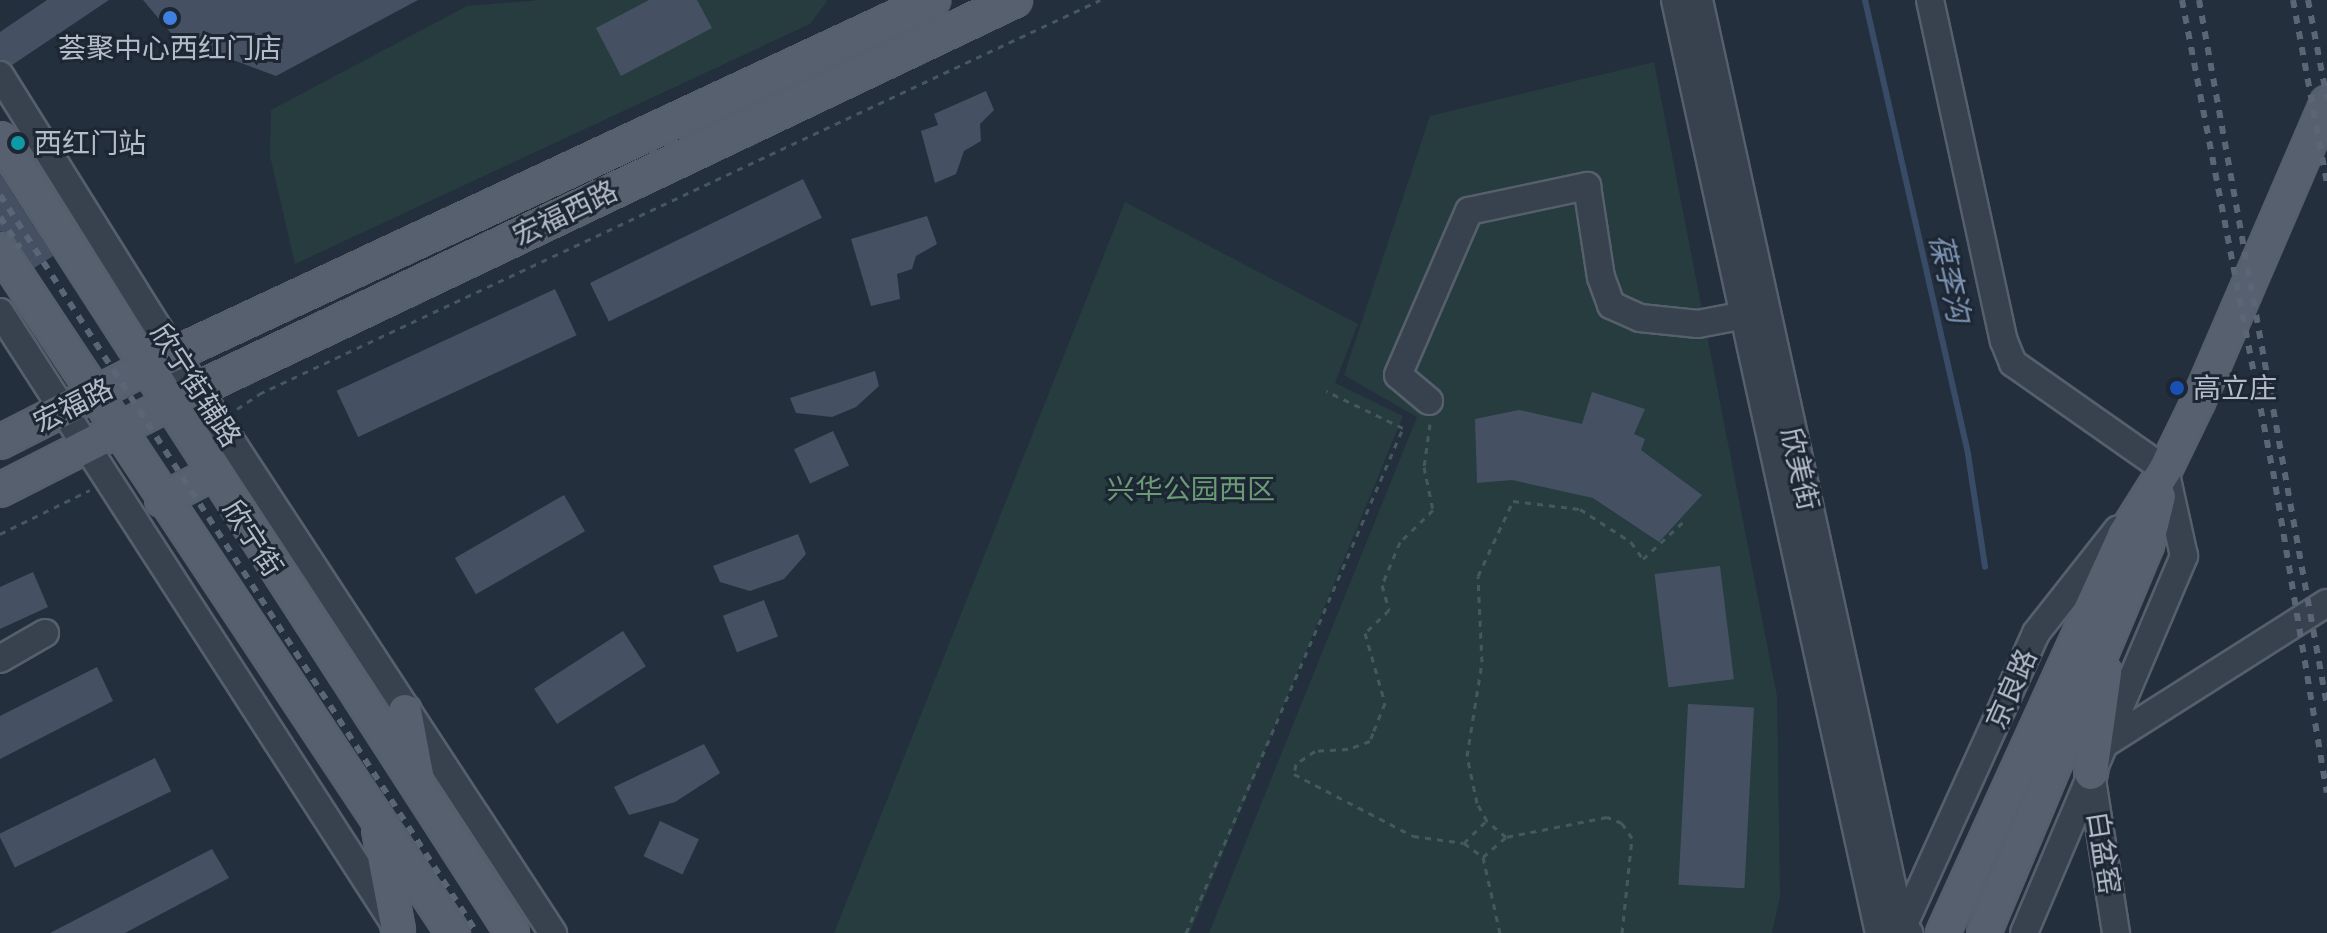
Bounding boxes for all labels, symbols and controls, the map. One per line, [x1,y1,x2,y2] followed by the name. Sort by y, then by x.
[161,9,179,27] marker: 荟聚中心西红门店
[58,31,282,65] place label: 荟聚中心西红门店
[34,126,146,160] place label: 西红门站
[9,134,27,152] marker: 西红门站
[507,173,623,253] street label: 宏福西路
[1922,230,1978,326] water label: 葆李沟
[144,317,248,453] street label: 欣宁街辅路
[28,371,118,439] street label: 宏福路
[2193,371,2277,405] place label: 高立庄
[2168,379,2186,397] marker: 高立庄
[1774,424,1826,514] street label: 欣美街
[1107,472,1275,506] park label: 兴华公园西区
[216,494,290,582] street label: 欣宁街
[1979,644,2043,734] street label: 京良路
[2081,809,2127,897] street label: 白盆窑

